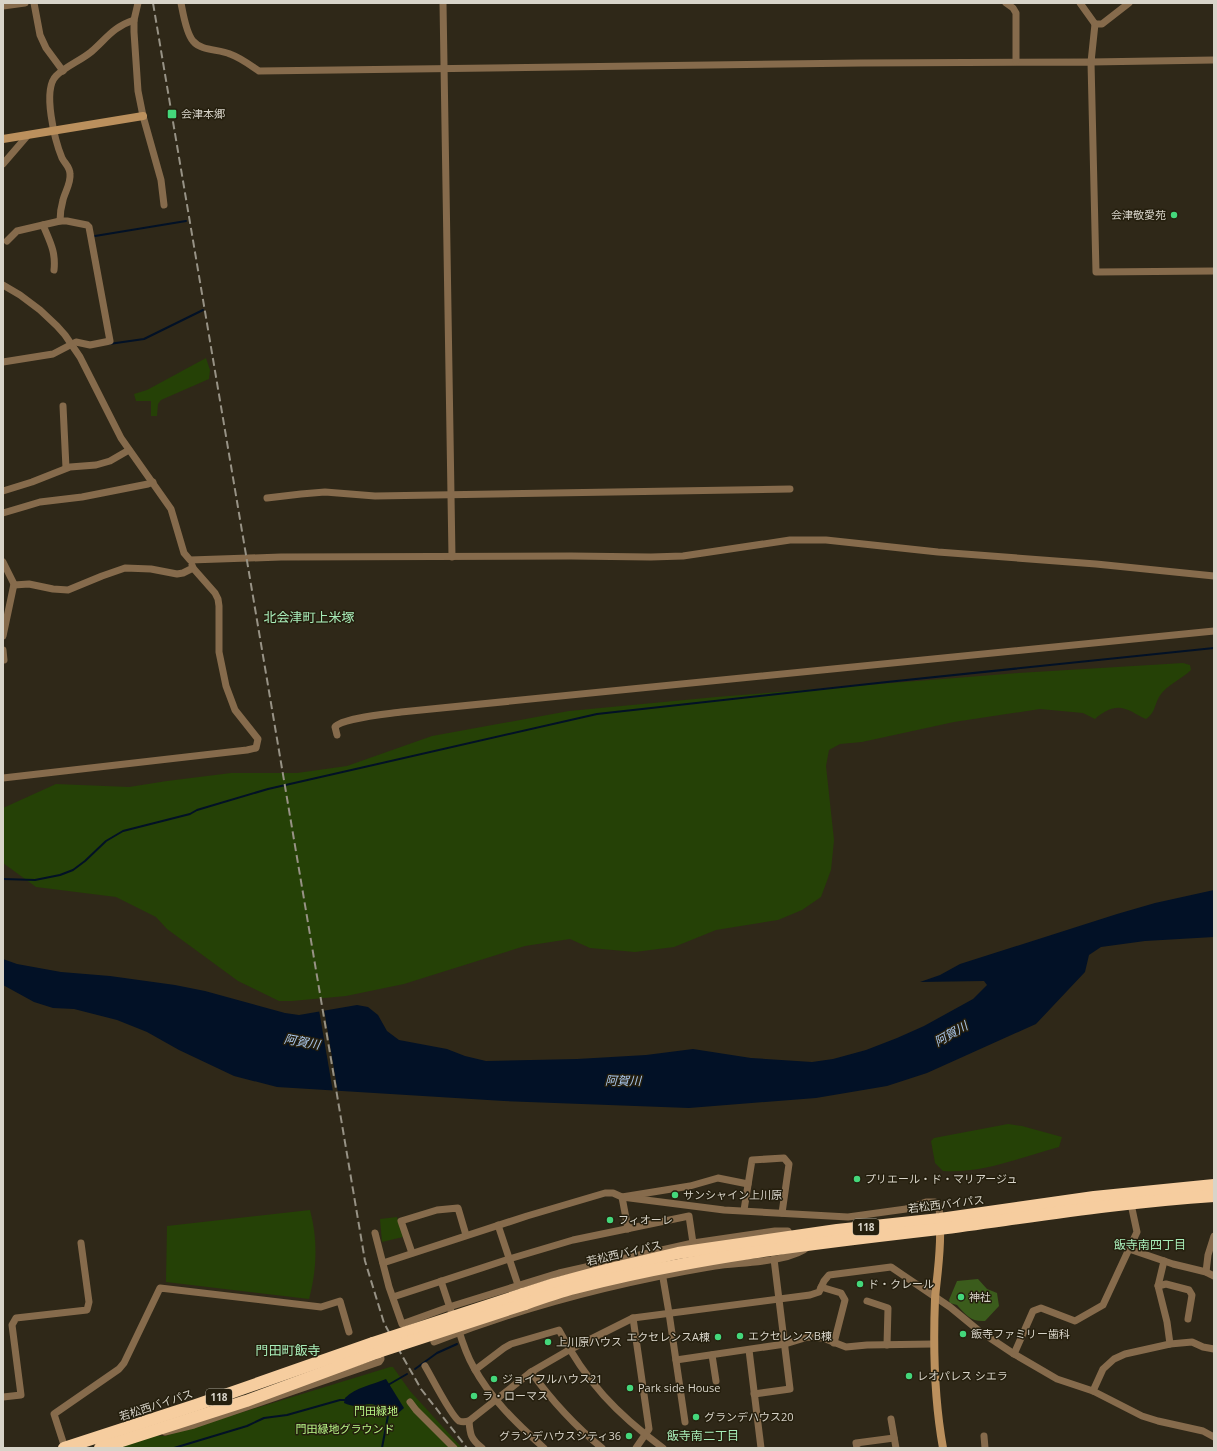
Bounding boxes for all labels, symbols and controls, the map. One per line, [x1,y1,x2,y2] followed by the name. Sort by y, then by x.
[181,106,225,121] place label: 会津本郷
[166,108,178,120] marker: 会津本郷
[1111,207,1166,222] place label: 会津敬愛苑
[1169,210,1179,220] marker: 会津敬愛苑
[263,608,355,626] district label: 北会津町上米塚
[931,1016,972,1050] water label: 阿賀川
[283,1030,323,1053] water label: 阿賀川
[605,1072,643,1089] water label: 阿賀川
[865,1171,1017,1186] place label: プリエール・ド・マリアージュ
[852,1174,862,1184] marker: プリエール・ド・マリアージュ
[683,1187,782,1202] place label: サンシャイン上川原
[670,1190,680,1200] marker: サンシャイン上川原
[907,1191,985,1216] street label: 若松西バイパス
[618,1212,673,1227] place label: フィオーレ
[605,1215,615,1225] marker: フィオーレ
[853,1219,879,1235] road number: 118
[1114,1236,1186,1253] district label: 飯寺南四丁目
[585,1237,663,1268] street label: 若松西バイパス
[868,1276,934,1291] place label: ド・クレール
[855,1279,865,1289] marker: ド・クレール
[969,1289,991,1304] place label: 神社
[956,1292,966,1302] marker: 神社
[971,1326,1070,1341] place label: 飯寺ファミリー歯科
[748,1328,832,1343] place label: エクセレンスB棟
[626,1329,710,1344] place label: エクセレンスA棟
[958,1329,968,1339] marker: 飯寺ファミリー歯科
[735,1331,745,1341] marker: エクセレンスB棟
[713,1332,723,1342] marker: エクセレンスA棟
[556,1334,622,1349] place label: 上川原ハウス
[543,1337,553,1347] marker: 上川原ハウス
[255,1341,321,1359] district label: 門田町飯寺
[917,1368,1008,1383] place label: レオパレス シエラ
[502,1371,603,1386] place label: ジョイフルハウス21
[904,1371,914,1381] marker: レオパレス シエラ
[489,1374,499,1384] marker: ジョイフルハウス21
[638,1380,721,1395] place label: Park side House
[625,1383,635,1393] marker: Park side House
[117,1386,195,1424] street label: 若松西バイパス
[482,1388,548,1403] place label: ラ・ローマス
[206,1389,232,1405] road number: 118
[469,1391,479,1401] marker: ラ・ローマス
[354,1403,398,1418] park label: 門田緑地
[704,1409,794,1424] place label: グランデハウス20
[691,1412,701,1422] marker: グランデハウス20
[296,1421,395,1436] park label: 門田緑地グラウンド
[667,1427,739,1444] district label: 飯寺南二丁目
[499,1428,621,1443] place label: グランデハウスシティ36
[624,1431,634,1441] marker: グランデハウスシティ36

